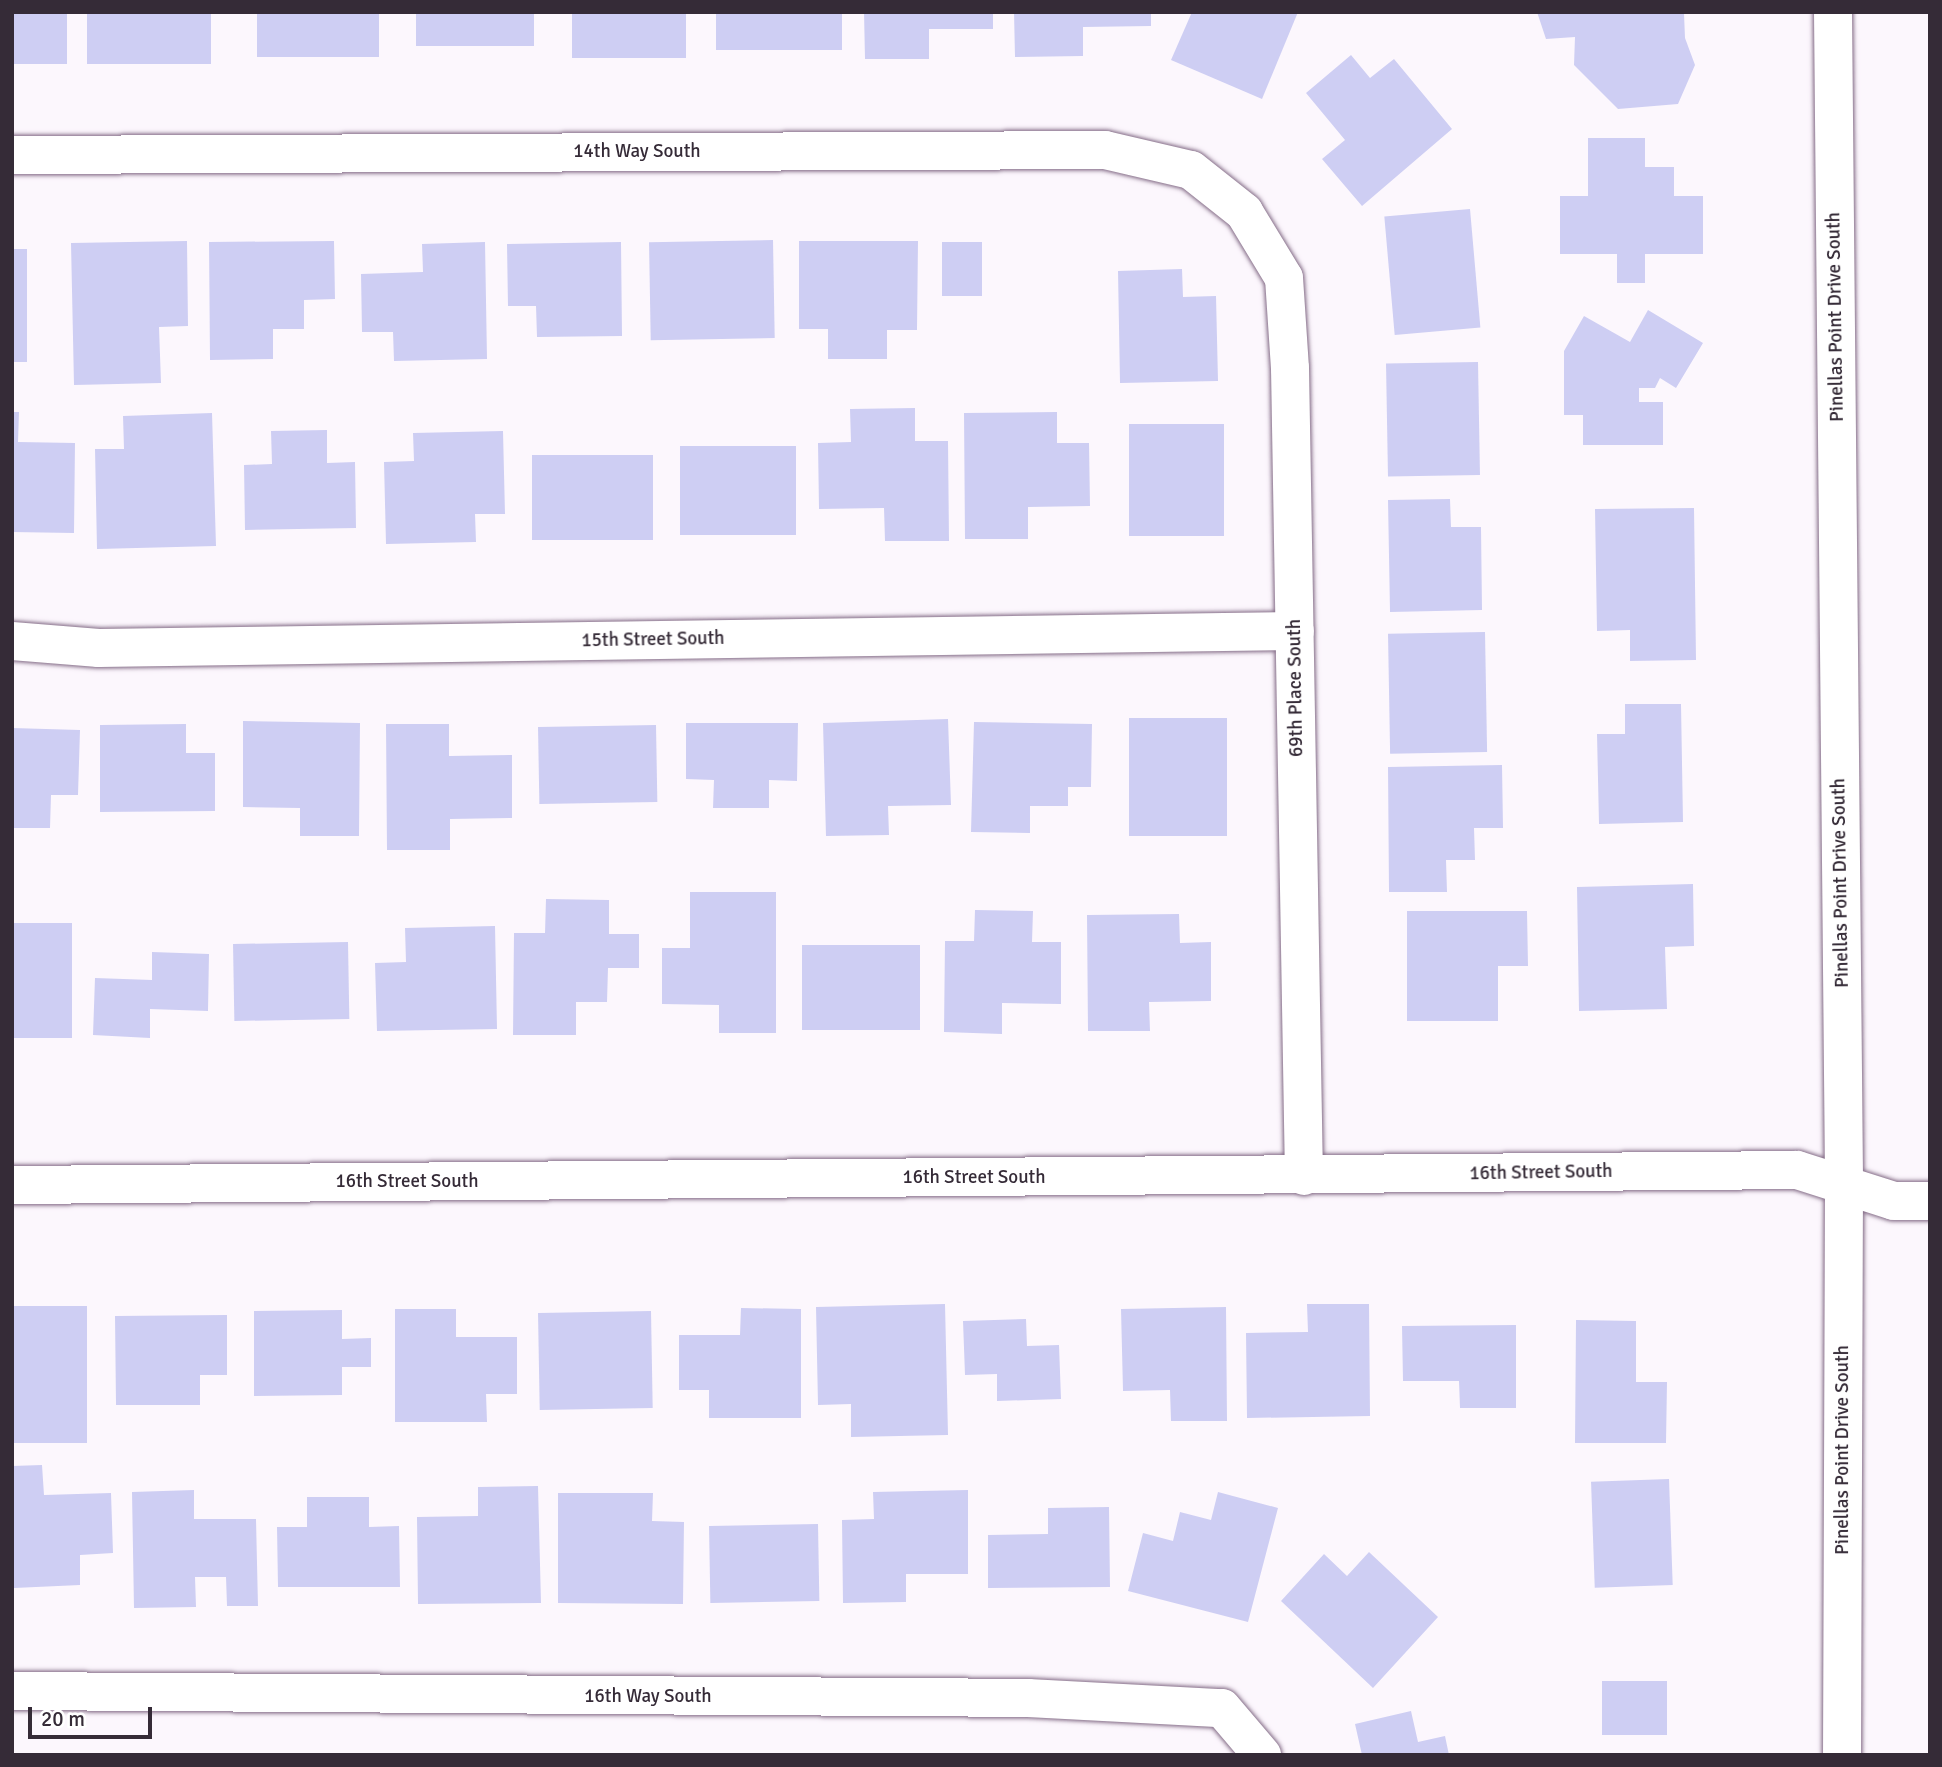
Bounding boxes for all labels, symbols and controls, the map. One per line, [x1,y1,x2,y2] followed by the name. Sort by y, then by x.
[573,141,701,163] street label: 14th Way South
[1823,212,1849,422] street label: Pinellas Point Drive South
[1283,619,1309,757] street label: 69th Place South
[581,627,725,653] street label: 15th Street South
[1828,778,1854,988] street label: Pinellas Point Drive South
[1469,1160,1613,1186] street label: 16th Street South
[902,1167,1046,1189] street label: 16th Street South
[335,1171,479,1193] street label: 16th Street South
[1832,1345,1854,1555] street label: Pinellas Point Drive South
[584,1686,712,1708] street label: 16th Way South
[32,1694,156,1738] scale bar
[41,1706,85,1732] text: 20 m

